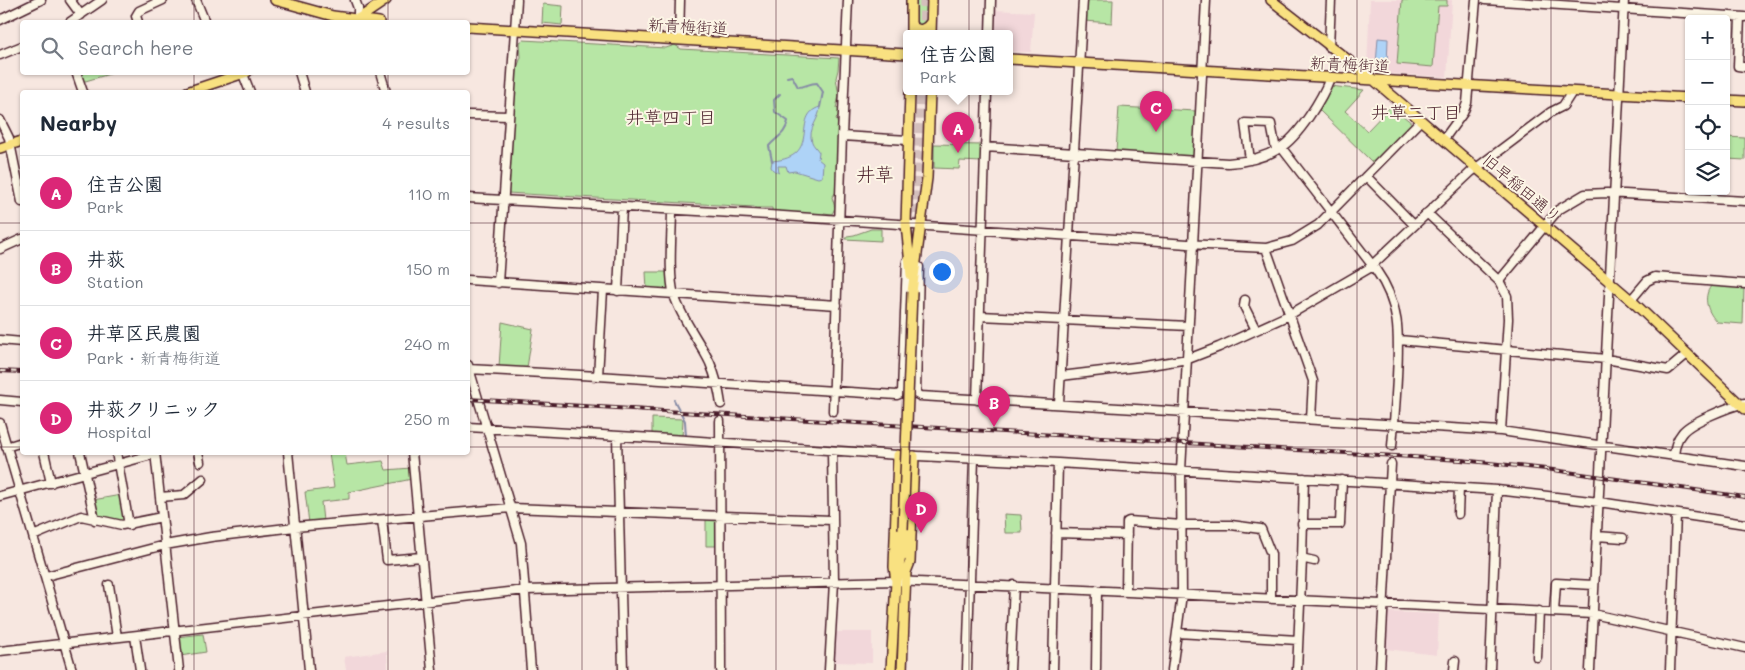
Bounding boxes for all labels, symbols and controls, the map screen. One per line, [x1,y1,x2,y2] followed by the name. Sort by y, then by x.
[648,13,729,38] street label: 新青梅街道
[1685,15,1730,195] map controls
[1685,15,1730,60] button: +
[20,20,470,75] search box
[903,30,1013,95] popup
[38,34,66,62] icon: search
[78,35,194,60] text: Search here
[920,41,996,66] text: 住吉公園
[1310,51,1391,76] street label: 新青梅街道
[1685,60,1730,105] button: −
[920,66,956,87] text: Park
[1140,91,1172,132] pin: C
[1371,100,1461,124] district label: 井草二丁目
[626,105,716,129] district label: 井草四丁目
[1685,105,1730,150] button: locate
[40,109,117,136] text: Nearby
[382,112,450,133] text: 4 results
[942,112,974,153] pin: A
[1479,149,1566,227] street label: 旧早稲田通り
[1685,150,1730,195] button: layers
[856,161,894,186] district label: 井草
[87,171,163,196] text: 住吉公園
[50,183,62,204] text: A
[408,183,450,204] text: 110 m
[87,196,123,217] text: Park
[87,246,125,271] text: 井荻
[51,258,61,279] text: B
[406,258,450,279] text: 150 m
[929,259,955,285] your location
[87,271,143,292] text: Station
[87,320,201,345] text: 井草区民農園
[50,333,62,354] text: C
[404,333,450,354] text: 240 m
[87,347,221,368] text: Park · 新青梅街道
[978,386,1010,427] pin: B
[87,396,220,421] text: 井荻クリニック
[50,408,62,429] text: D
[404,408,450,429] text: 250 m
[87,421,151,442] text: Hospital
[905,492,937,533] pin: D

